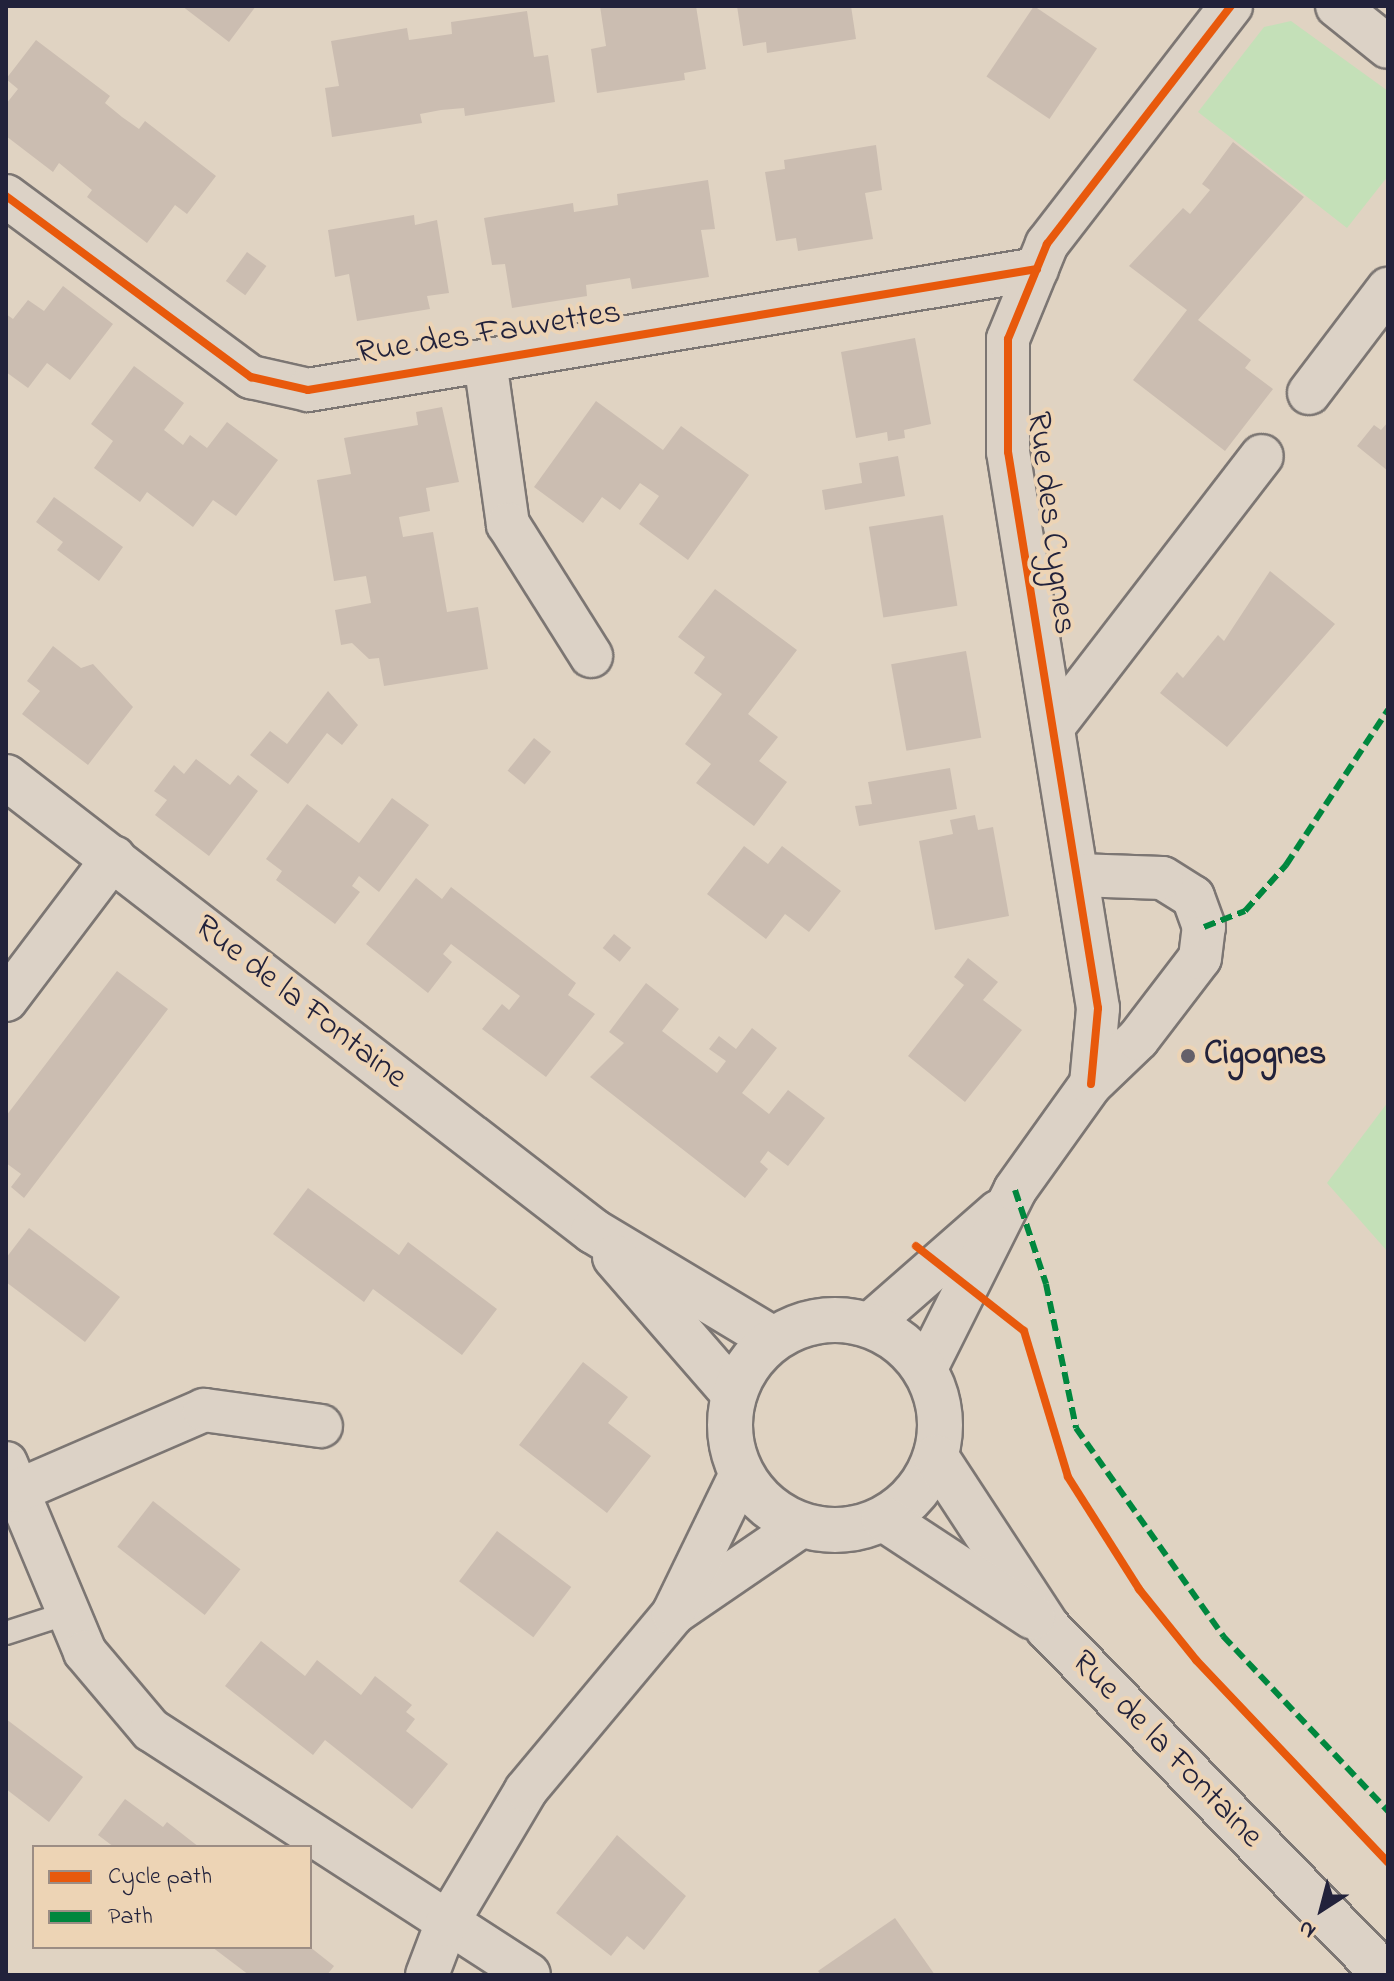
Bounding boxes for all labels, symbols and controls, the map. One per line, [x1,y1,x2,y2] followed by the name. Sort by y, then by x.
[354,293,624,375] street label: Rue des Fauvettes
[1016,409,1084,637] street label: Rue des Cygnes
[186,907,414,1099] street label: Rue de la Fontaine
[1204,1036,1326,1076] place label: Cigognes
[1179,1047,1197,1065] marker: Cigognes
[1062,1643,1270,1857] street label: Rue de la Fontaine
[32,1845,312,1949] legend
[108,1860,212,1895] text: Cycle path
[1282,1869,1362,1949] north arrow
[108,1900,153,1935] text: Path
[1292,1911,1323,1946] text: N

